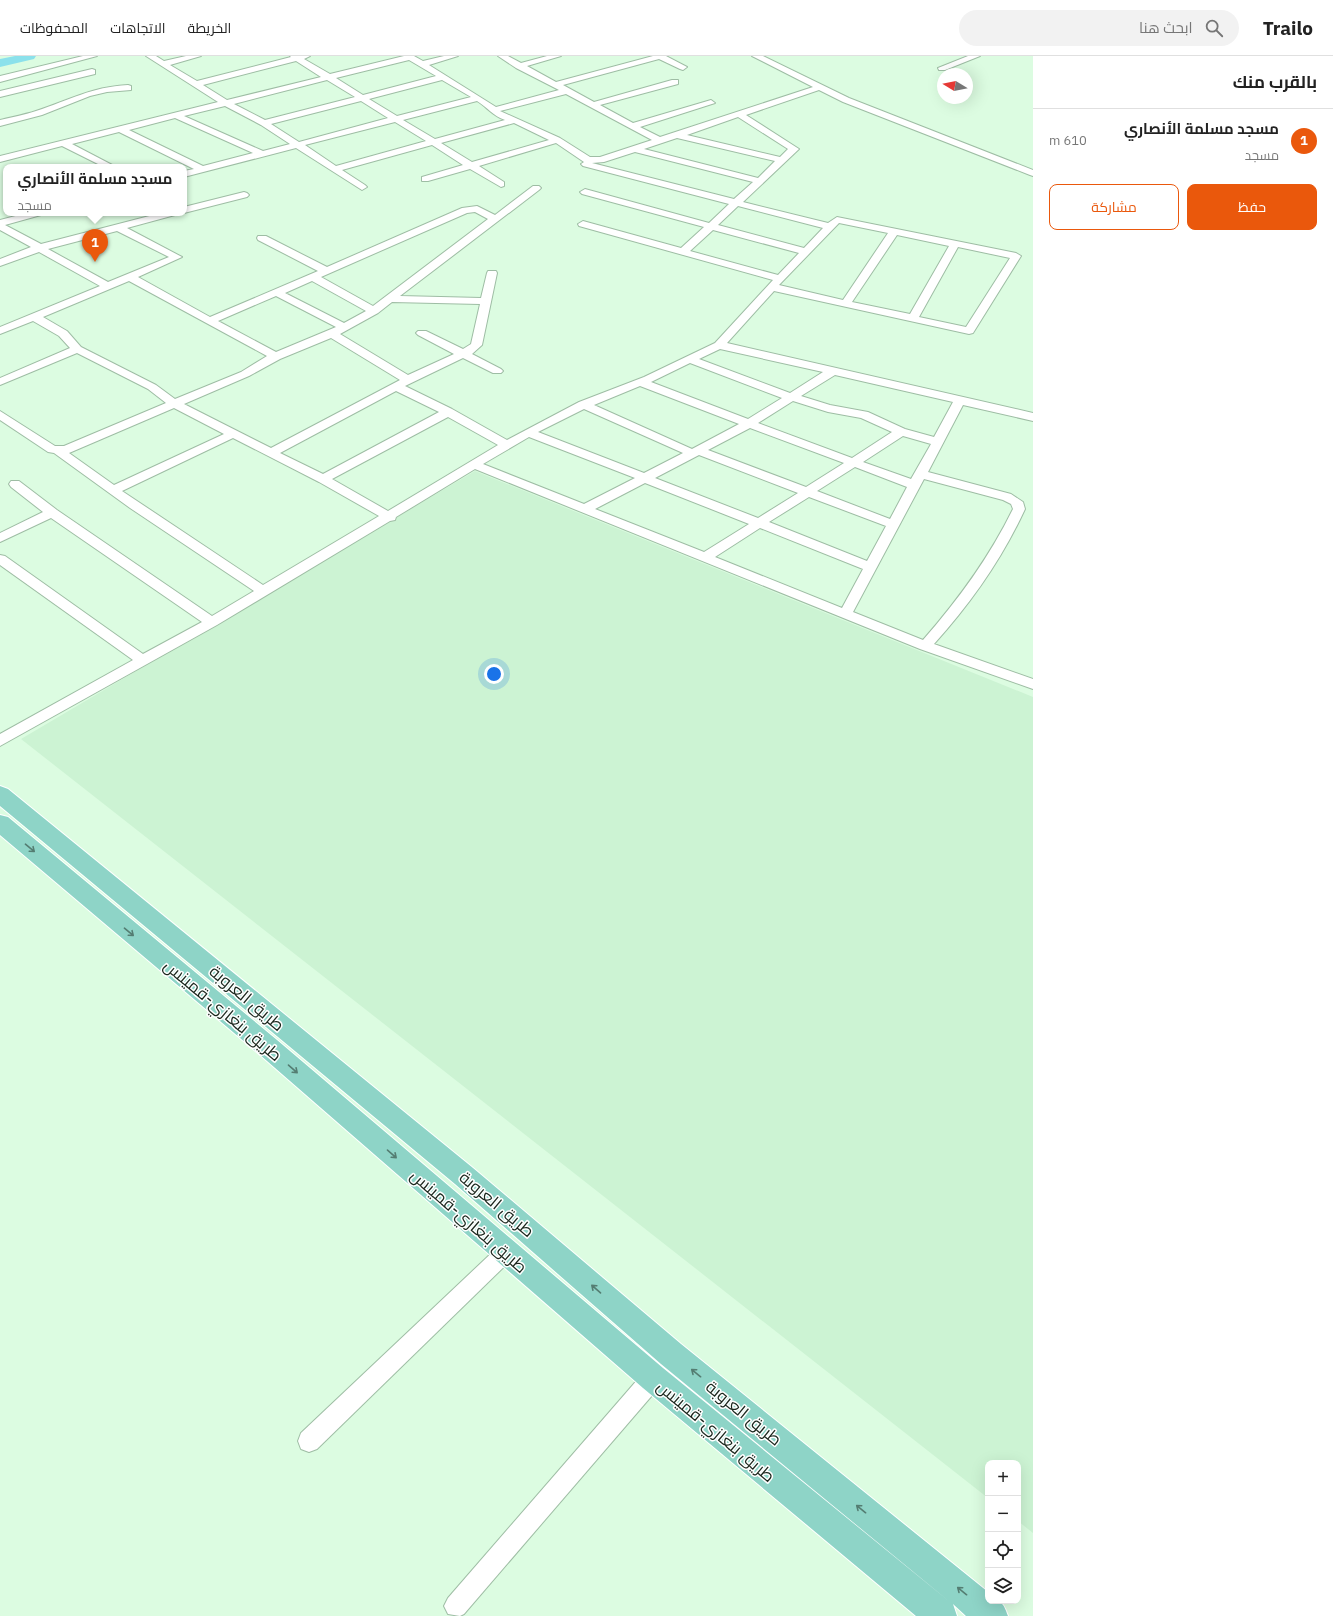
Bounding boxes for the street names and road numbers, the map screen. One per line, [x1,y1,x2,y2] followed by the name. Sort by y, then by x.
[158,954,287,1067] street label: طريق بنغازي-قمينس
[205,960,289,1036] street label: طريق العروبة
[405,1164,532,1279] street label: طريق بنغازي-قمينس
[455,1166,539,1242] street label: طريق العروبة
[651,1375,780,1488] street label: طريق بنغازي-قمينس
[701,1376,787,1450] street label: طريق العروبة

